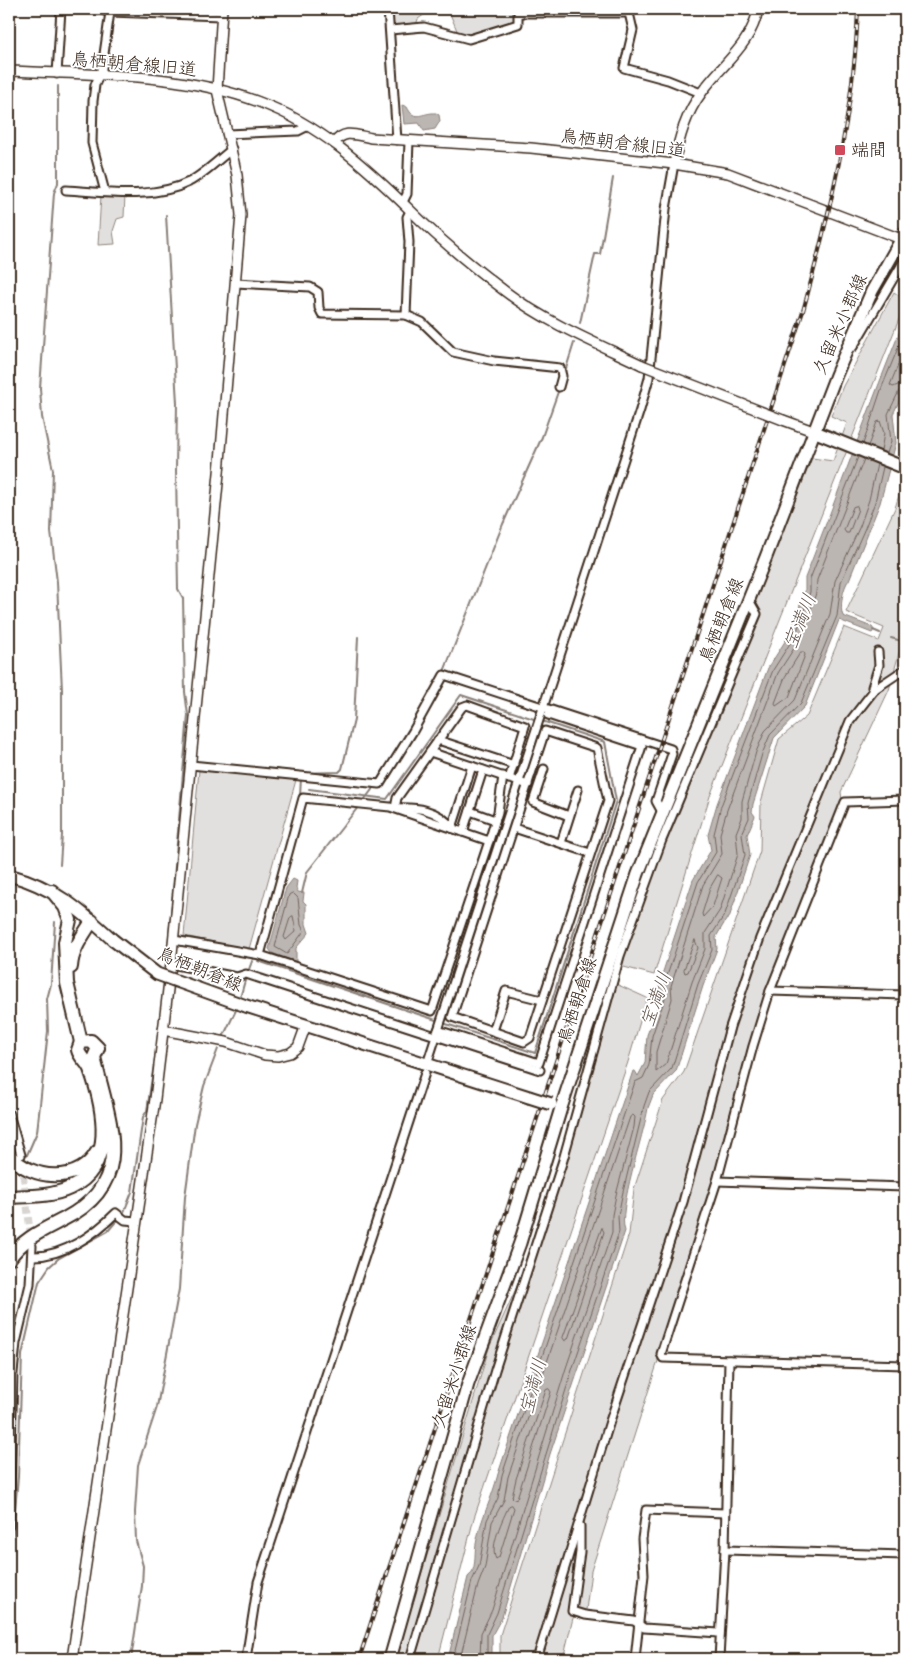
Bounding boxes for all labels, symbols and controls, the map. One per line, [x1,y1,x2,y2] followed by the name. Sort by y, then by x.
[70,48,198,80] street label: 鳥栖朝倉線旧道
[559,124,687,162] street label: 鳥栖朝倉線旧道
[851,139,887,161] place label: 端間
[833,143,847,157] marker: 端間
[808,270,872,378] street label: 久留米小郡線
[694,574,748,666] street label: 鳥栖朝倉線
[778,590,822,652] water label: 宝満川
[154,942,246,996] street label: 鳥栖朝倉線
[553,954,601,1046] street label: 鳥栖朝倉線
[635,968,677,1030] water label: 宝満川
[427,1321,481,1431] street label: 久留米小郡線
[514,1356,552,1417] water label: 宝満川

